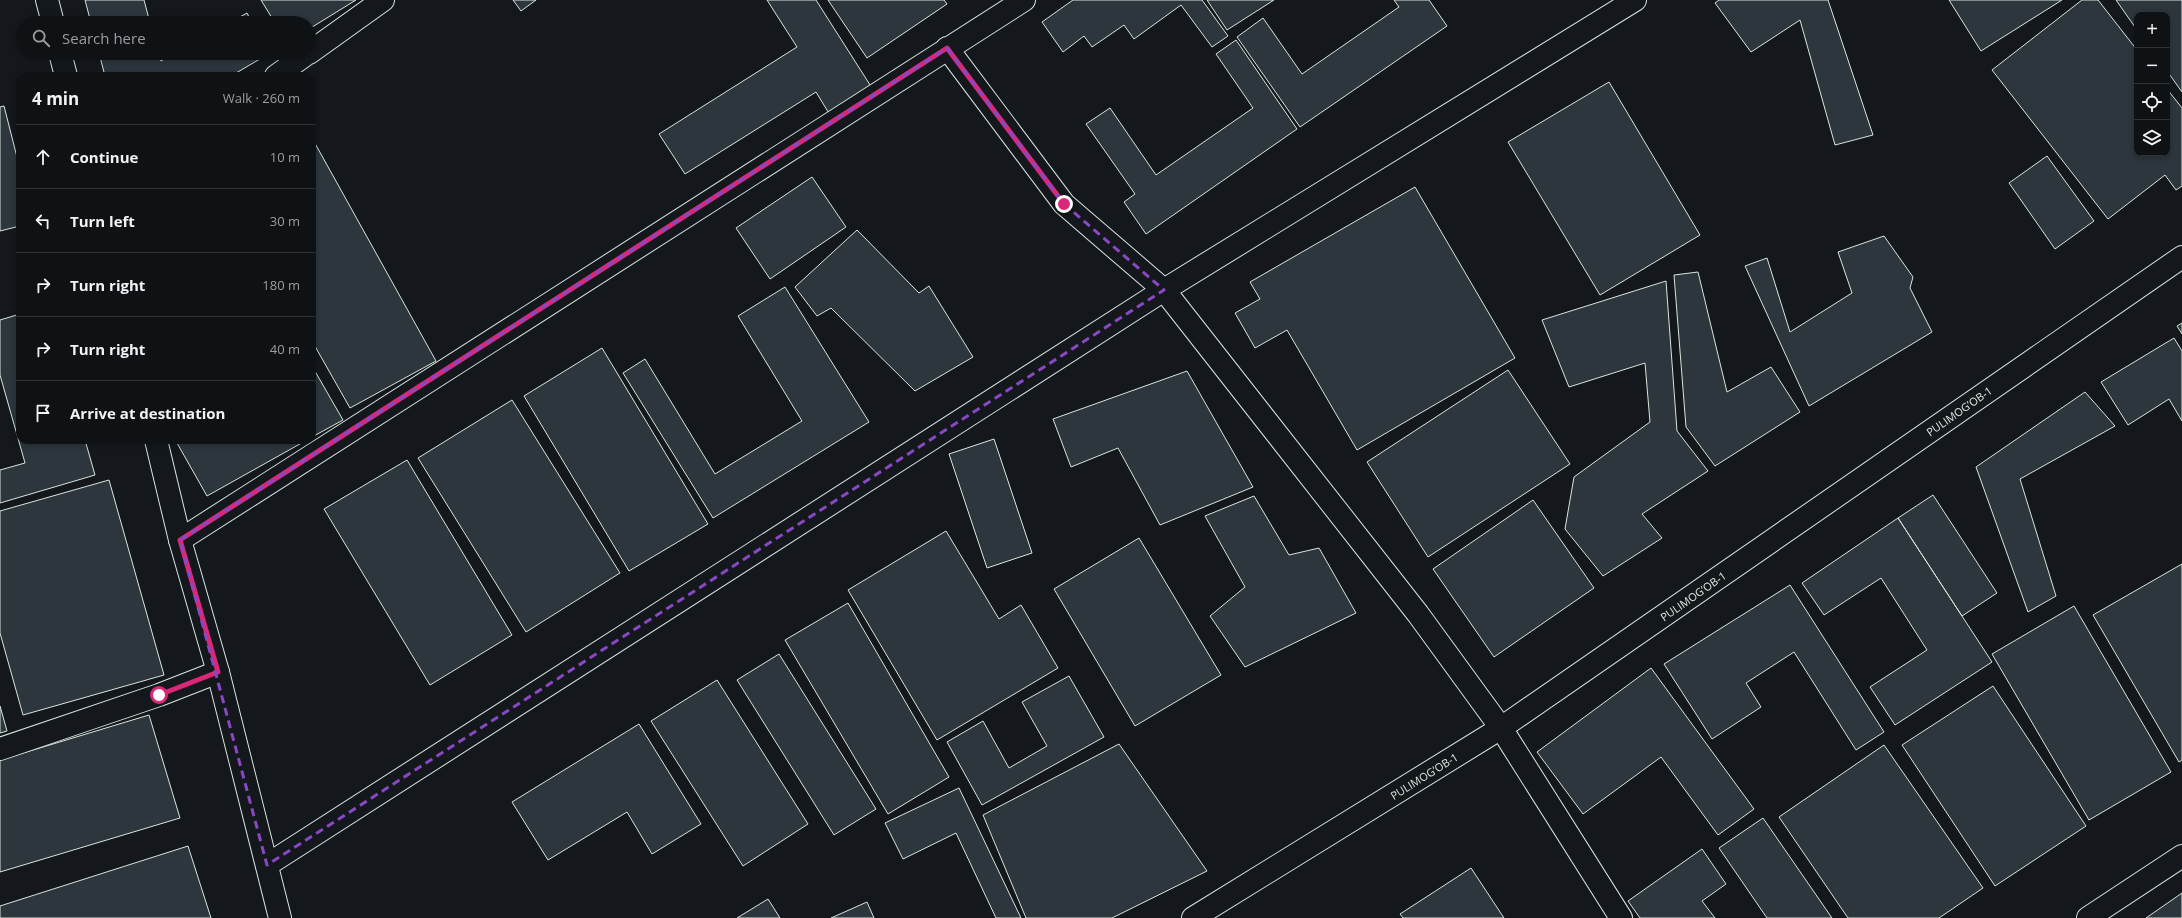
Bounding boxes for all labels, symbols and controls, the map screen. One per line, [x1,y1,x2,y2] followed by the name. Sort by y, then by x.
[2134,12,2170,156] map controls
[2134,12,2170,48] button: +
[16,16,316,60] search box
[30,27,52,49] icon: search
[62,28,146,48] text: Search here
[2134,48,2170,84] button: −
[2134,84,2170,120] button: locate
[32,87,79,110] text: 4 min
[223,89,300,107] text: Walk · 260 m
[2134,120,2170,156] button: layers
[32,146,54,168] icon: ahead
[70,147,138,167] text: Continue
[270,148,300,166] text: 10 m
[1055,195,1073,213] route end
[32,210,54,232] icon: left
[70,211,135,231] text: Turn left
[270,212,300,230] text: 30 m
[32,274,54,296] icon: right
[70,275,145,295] text: Turn right
[262,276,300,294] text: 180 m
[32,338,54,360] icon: right
[70,339,145,359] text: Turn right
[270,340,300,358] text: 40 m
[1923,383,1995,439] street label: PULIMOG’OB-1
[32,402,54,424] icon: arrive
[70,403,225,423] text: Arrive at destination
[1657,568,1729,624] street label: PULIMOG’OB-1
[150,686,168,704] route start
[1387,749,1461,803] street label: PULIMOG’OB-1

